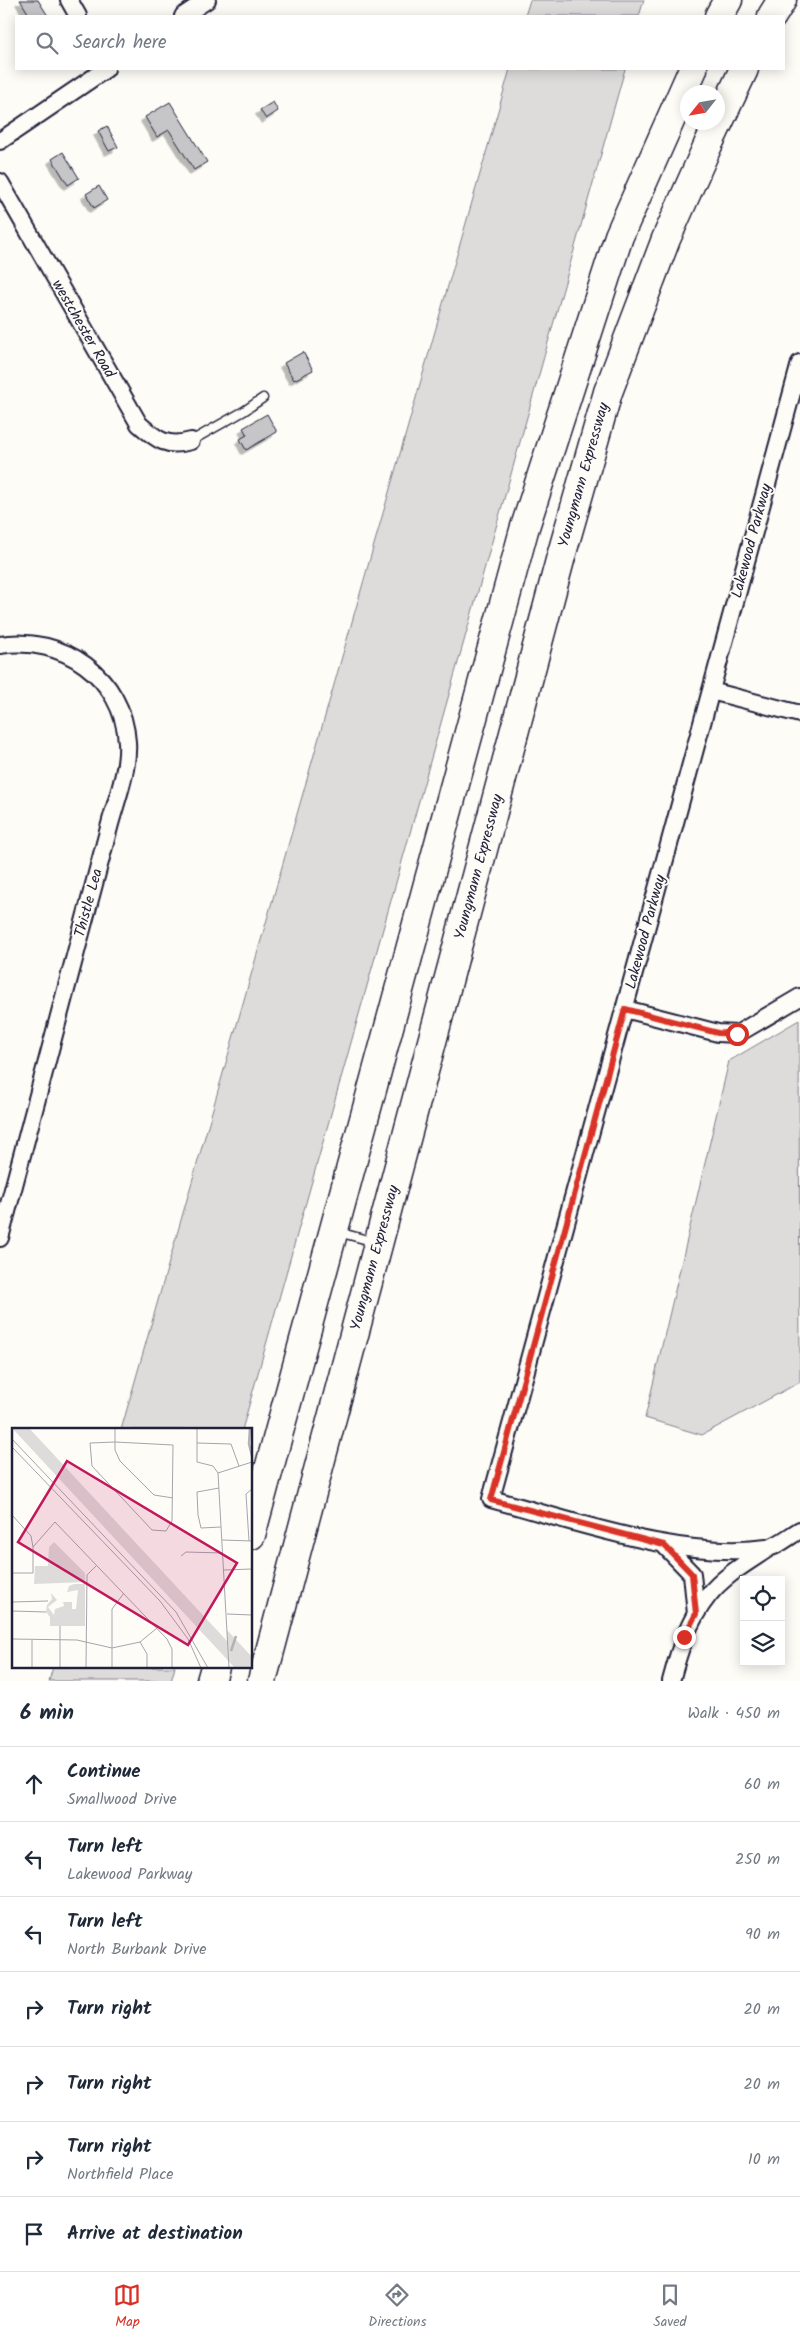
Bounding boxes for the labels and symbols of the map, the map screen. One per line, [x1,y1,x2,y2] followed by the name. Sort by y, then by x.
[680,85,725,130] north arrow
[45,275,121,383] street label: westchester Road
[552,399,616,550] street label: Youngmann Expressway
[725,480,779,601] street label: Lakewood Parkway
[448,791,510,942] street label: Youngmann Expressway
[68,866,110,940] street label: Thistle Lea
[619,871,673,992] street label: Lakewood Parkway
[726,1023,749,1046] route start
[344,1182,406,1333] street label: Youngmann Expressway
[12,1428,252,1668] inset map
[673,1626,696,1649] route end

